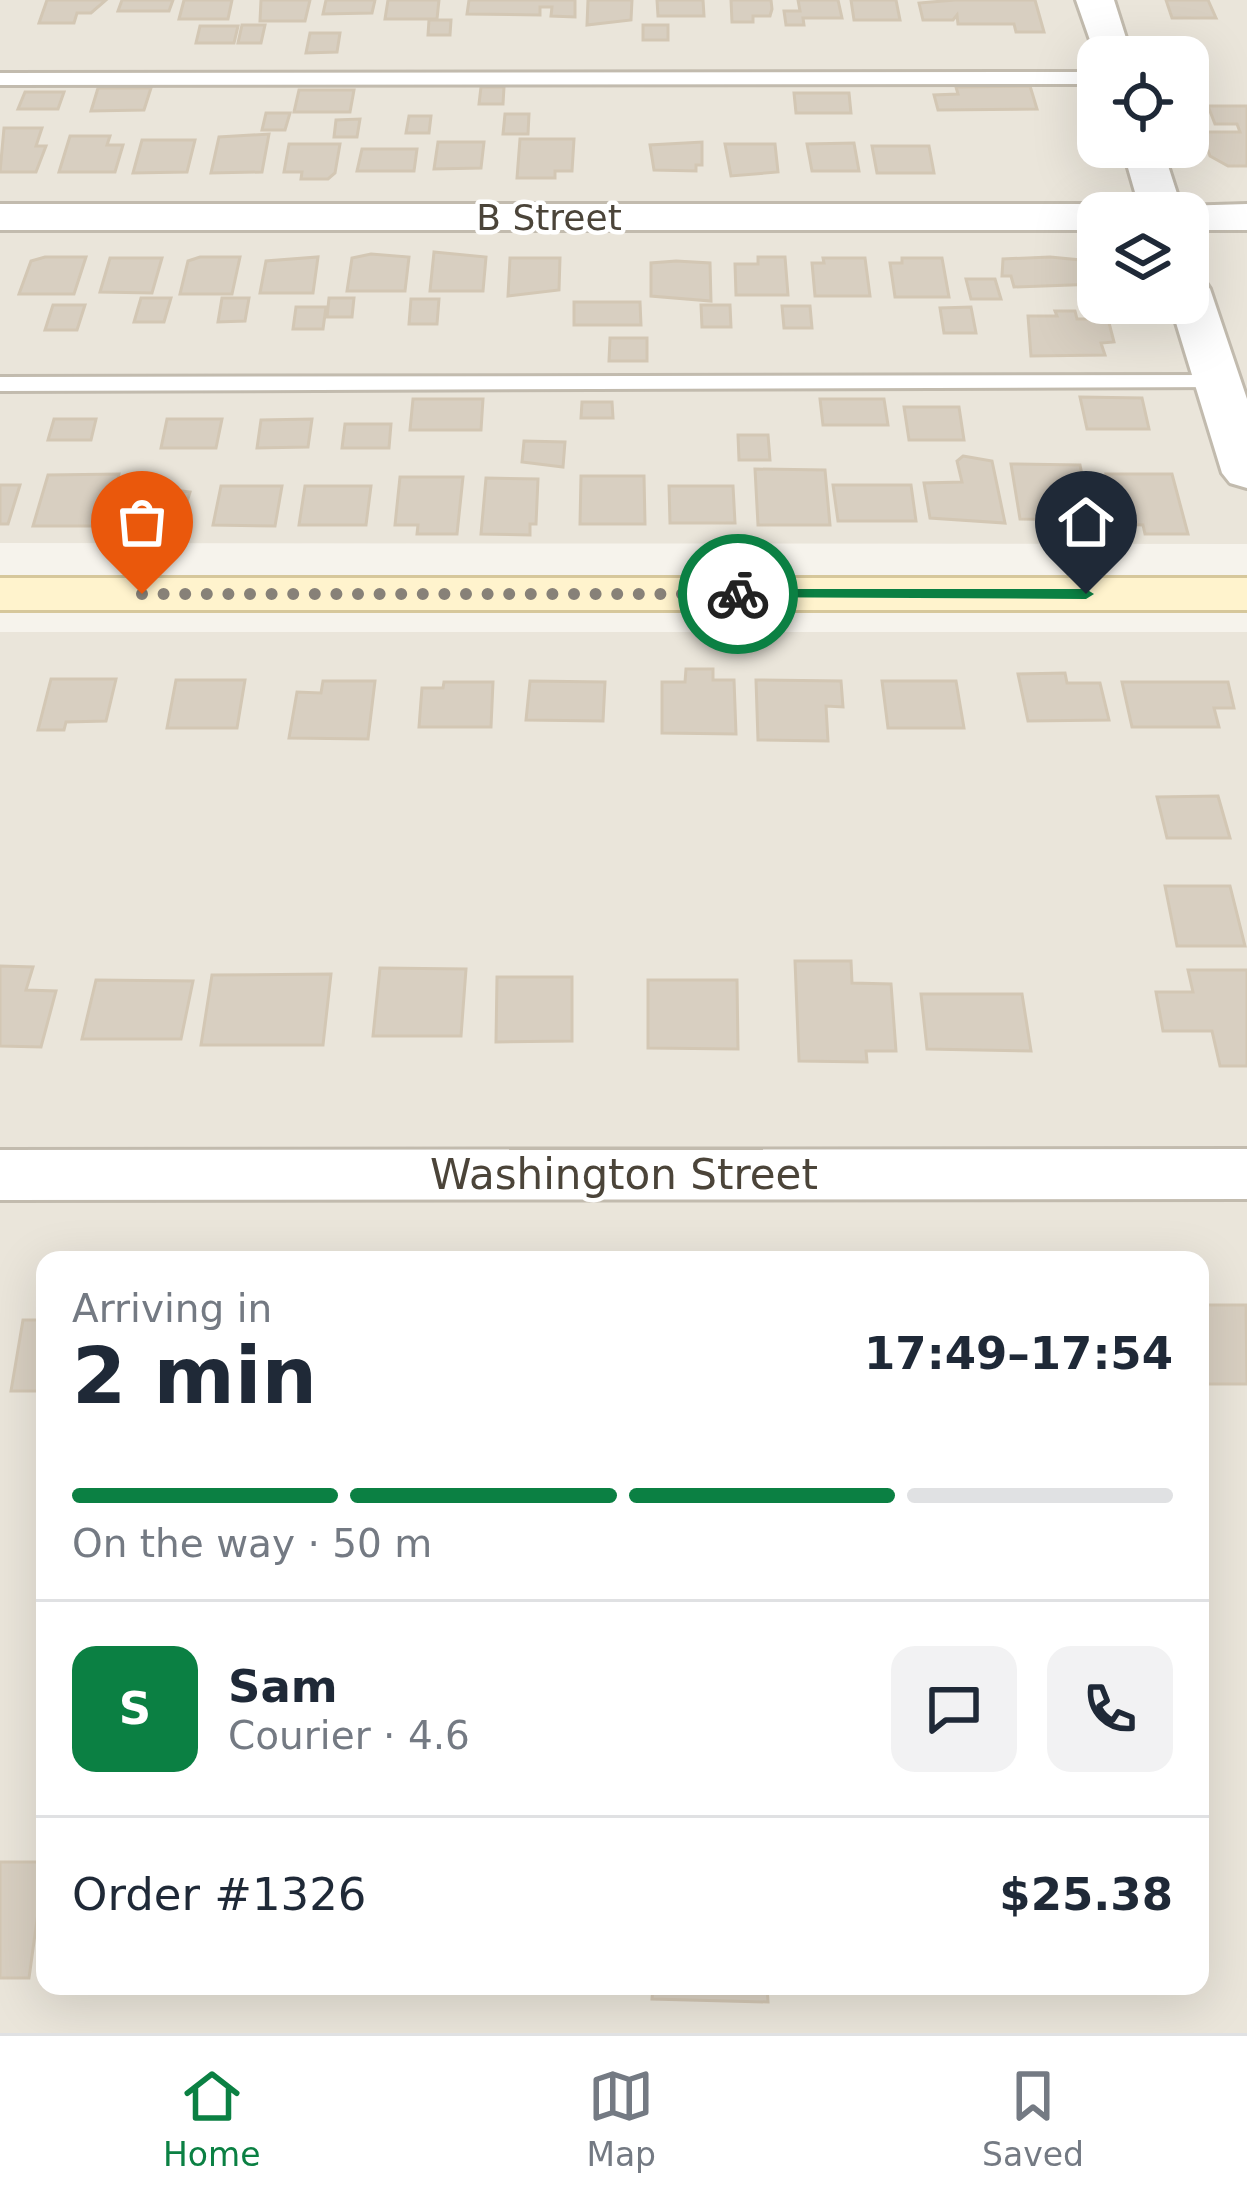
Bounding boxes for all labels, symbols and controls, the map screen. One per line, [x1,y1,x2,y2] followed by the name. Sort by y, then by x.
[1077,36,1209,324] map controls
[1077,36,1209,168] button: locate
[1077,192,1209,324] button: layers
[476,197,622,238] street label: B Street
[91,471,193,594] pin
[1035,471,1137,594] pin
[109,489,175,555] icon: bag
[1053,489,1119,555] icon: home
[678,534,798,654] courier
[705,561,771,627] icon: bike
[430,1150,818,1199] street label: Washington Street
[72,1286,272,1331] text: Arriving in
[864,1327,1173,1380] text: 17:49–17:54
[72,1331,317,1421] text: 2 min
[72,1521,432,1566] text: On the way · 50 m
[891,1646,1017,1772] button: chat
[1047,1646,1173,1772] button: phone
[228,1660,338,1713] text: Sam
[119,1682,151,1735] text: S
[228,1713,470,1758] text: Courier · 4.6
[72,1868,366,1921] text: Order #1326
[999,1868,1173,1921] text: $25.38
[163,2063,260,2174] tab: Home
[586,2063,656,2174] tab: Map
[982,2063,1084,2174] tab: Saved

